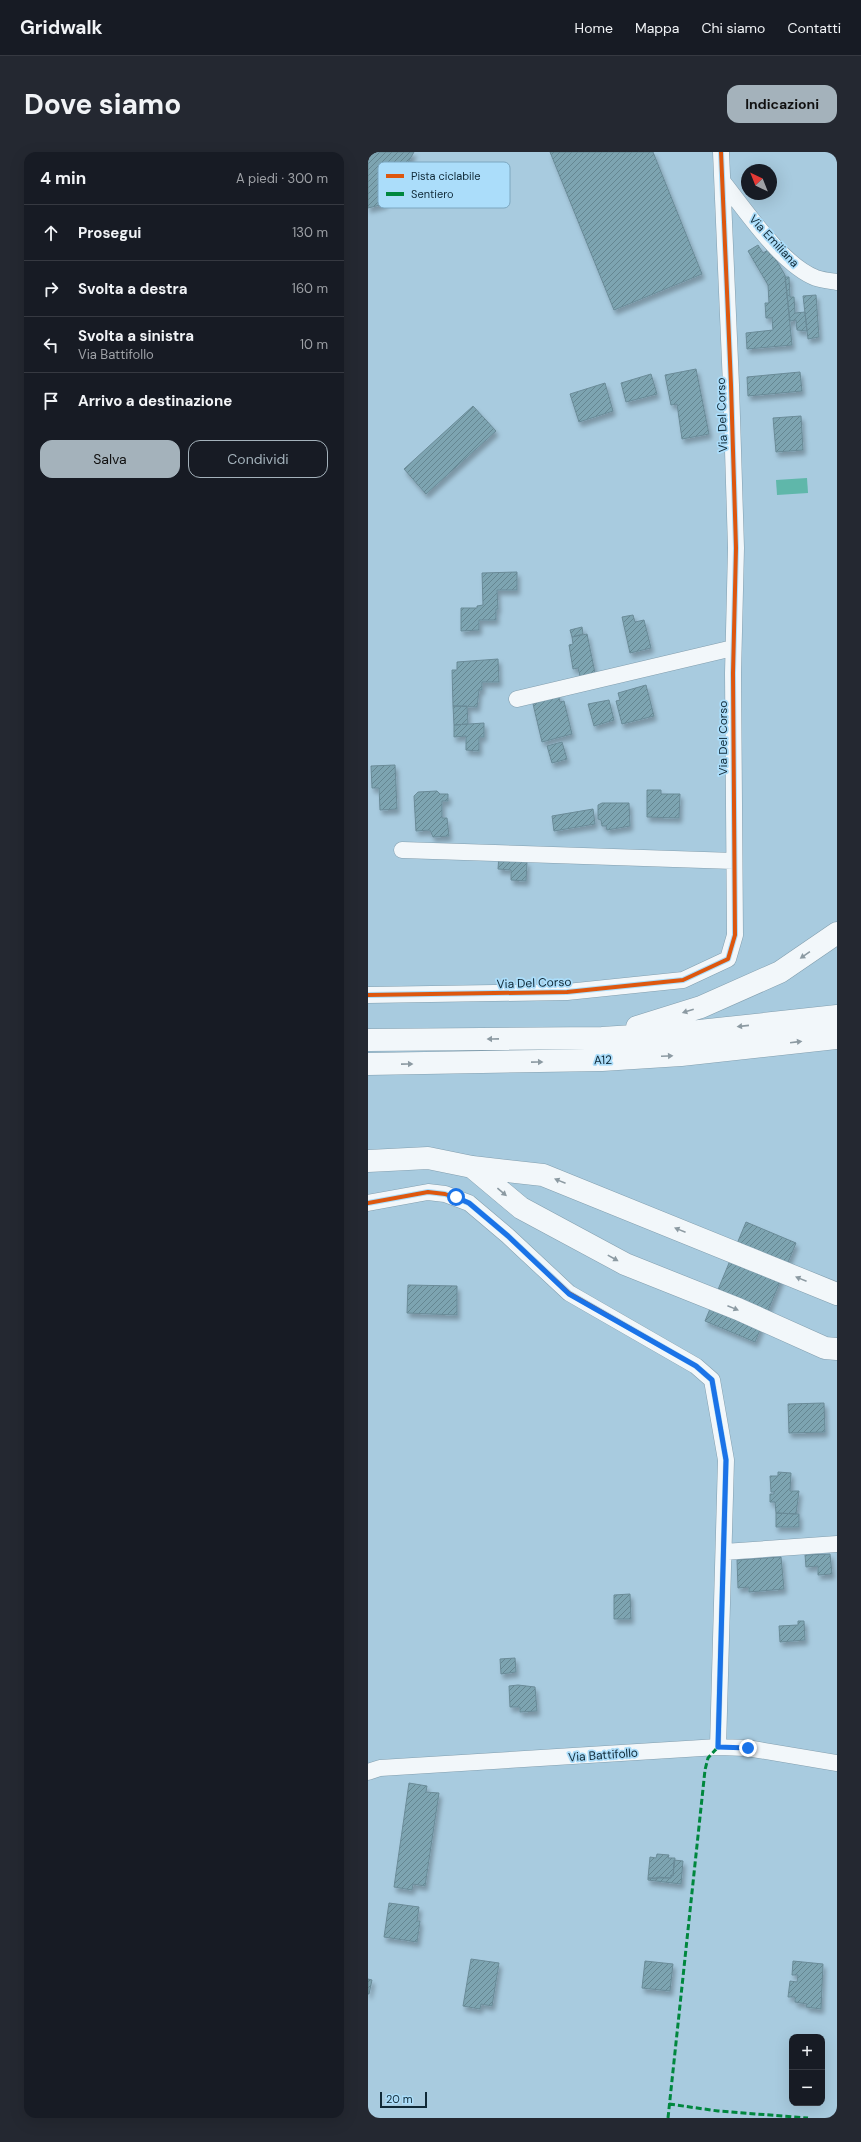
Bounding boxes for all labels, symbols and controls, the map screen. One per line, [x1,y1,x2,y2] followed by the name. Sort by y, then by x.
[20,15,102,40] text: Gridwalk
[575,19,613,37] text: Home
[635,19,679,37] text: Mappa
[701,19,765,37] text: Chi siamo
[787,19,841,37] text: Contatti
[727,85,837,123] button: Indicazioni
[24,86,181,123] text: Dove siamo
[378,162,510,208] legend
[741,164,777,200] north arrow
[40,167,86,189] text: 4 min
[411,169,480,183] text: Pista ciclabile
[236,170,328,187] text: A piedi · 300 m
[411,187,454,201] text: Sentiero
[745,211,803,271] street label: Via Emiliana
[40,222,62,244] icon: ahead
[78,223,141,243] text: Prosegui
[292,224,328,241] text: 130 m
[40,278,62,300] icon: right
[78,279,188,299] text: Svolta a destra
[292,280,328,297] text: 160 m
[78,326,194,346] text: Svolta a sinistra
[40,334,62,356] icon: left
[300,336,328,353] text: 10 m
[78,346,154,363] text: Via Battifollo
[713,377,731,453] street label: Via Del Corso
[40,390,62,412] icon: arrive
[78,391,232,411] text: Arrivo a destinazione
[40,440,180,478] button: Salva
[188,440,328,478] button: Condividi
[715,701,731,775] street label: Via Del Corso
[800,951,810,959] one-way arrow
[496,974,572,992] street label: Via Del Corso
[682,1008,694,1014] one-way arrow
[737,1023,749,1029] one-way arrow
[486,1036,499,1042] one-way arrow
[790,1039,802,1045] one-way arrow
[594,1052,612,1068] street label: A12
[661,1053,673,1060] one-way arrow
[531,1058,543,1065] one-way arrow
[401,1061,414,1067] one-way arrow
[553,1178,565,1184] one-way arrow
[496,1187,507,1196] one-way arrow
[447,1188,465,1206] route start
[675,1227,686,1233] one-way arrow
[607,1255,619,1261] one-way arrow
[794,1275,806,1281] one-way arrow
[728,1305,740,1311] one-way arrow
[739,1739,757,1757] route end
[568,1745,638,1765] street label: Via Battifollo
[789,2034,825,2106] map controls
[789,2034,825,2070] button: +
[789,2070,825,2106] button: −
[380,2090,427,2109] scale bar
[386,2092,412,2106] text: 20 m

